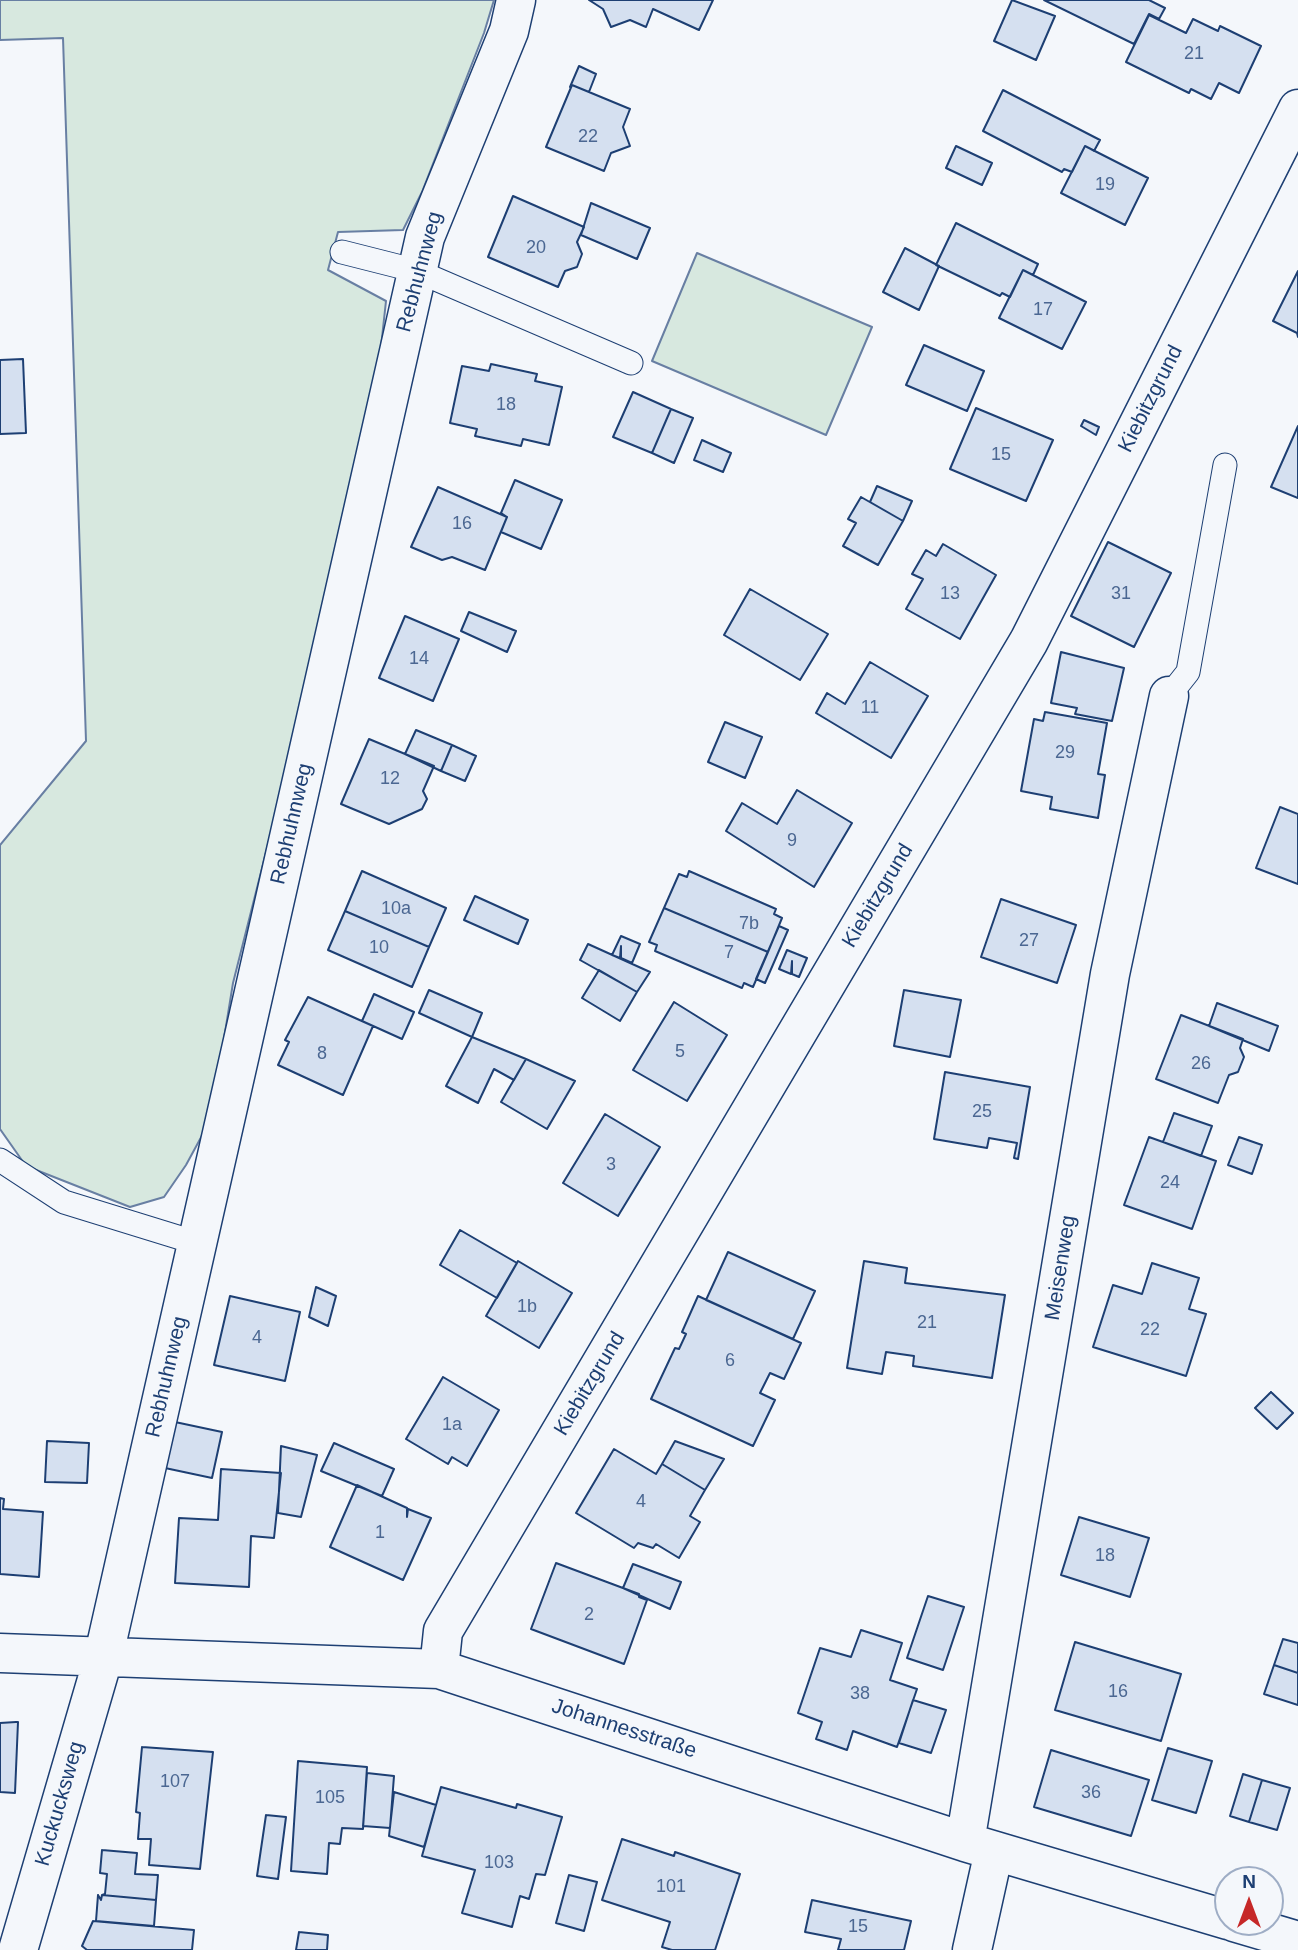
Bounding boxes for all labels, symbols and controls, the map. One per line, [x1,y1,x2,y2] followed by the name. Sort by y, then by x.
[1184,43,1204,65] house number: 21
[578,126,598,148] house number: 22
[1095,174,1115,196] house number: 19
[392,209,448,335] street label: Rebhuhnweg
[526,237,546,259] house number: 20
[1033,299,1053,321] house number: 17
[1113,341,1189,457] street label: Kiebitzgrund
[496,394,516,416] house number: 18
[991,444,1011,466] house number: 15
[452,513,472,535] house number: 16
[940,583,960,605] house number: 13
[1111,583,1131,605] house number: 31
[409,648,429,670] house number: 14
[861,697,879,719] house number: 11
[1055,742,1075,764] house number: 29
[266,761,318,887] street label: Rebhuhnweg
[380,768,400,790] house number: 12
[787,830,797,852] house number: 9
[837,839,919,953] street label: Kiebitzgrund
[381,898,411,920] house number: 10a
[739,913,759,935] house number: 7b
[1019,930,1039,952] house number: 27
[369,937,389,959] house number: 10
[724,942,734,964] house number: 7
[675,1041,685,1063] house number: 5
[317,1043,327,1065] house number: 8
[1191,1053,1211,1075] house number: 26
[972,1101,992,1123] house number: 25
[606,1154,616,1176] house number: 3
[1160,1172,1180,1194] house number: 24
[1040,1214,1082,1322] street label: Meisenweg
[517,1296,537,1318] house number: 1b
[917,1312,937,1334] house number: 21
[141,1314,193,1440] street label: Rebhuhnweg
[1140,1319,1160,1341] house number: 22
[252,1327,262,1349] house number: 4
[549,1327,631,1441] street label: Kiebitzgrund
[725,1350,735,1372] house number: 6
[442,1414,462,1436] house number: 1a
[636,1491,646,1513] house number: 4
[375,1522,385,1544] house number: 1
[1095,1545,1115,1567] house number: 18
[584,1604,594,1626] house number: 2
[1108,1681,1128,1703] house number: 16
[850,1683,870,1705] house number: 38
[548,1694,700,1764] street label: Johannesstraße
[30,1739,90,1869] street label: Kuckucksweg
[160,1771,190,1793] house number: 107
[1081,1782,1101,1804] house number: 36
[315,1787,345,1809] house number: 105
[484,1852,514,1874] house number: 103
[1214,1866,1284,1936] north arrow
[1242,1871,1256,1892] text: N
[656,1876,686,1898] house number: 101
[848,1916,868,1938] house number: 15

